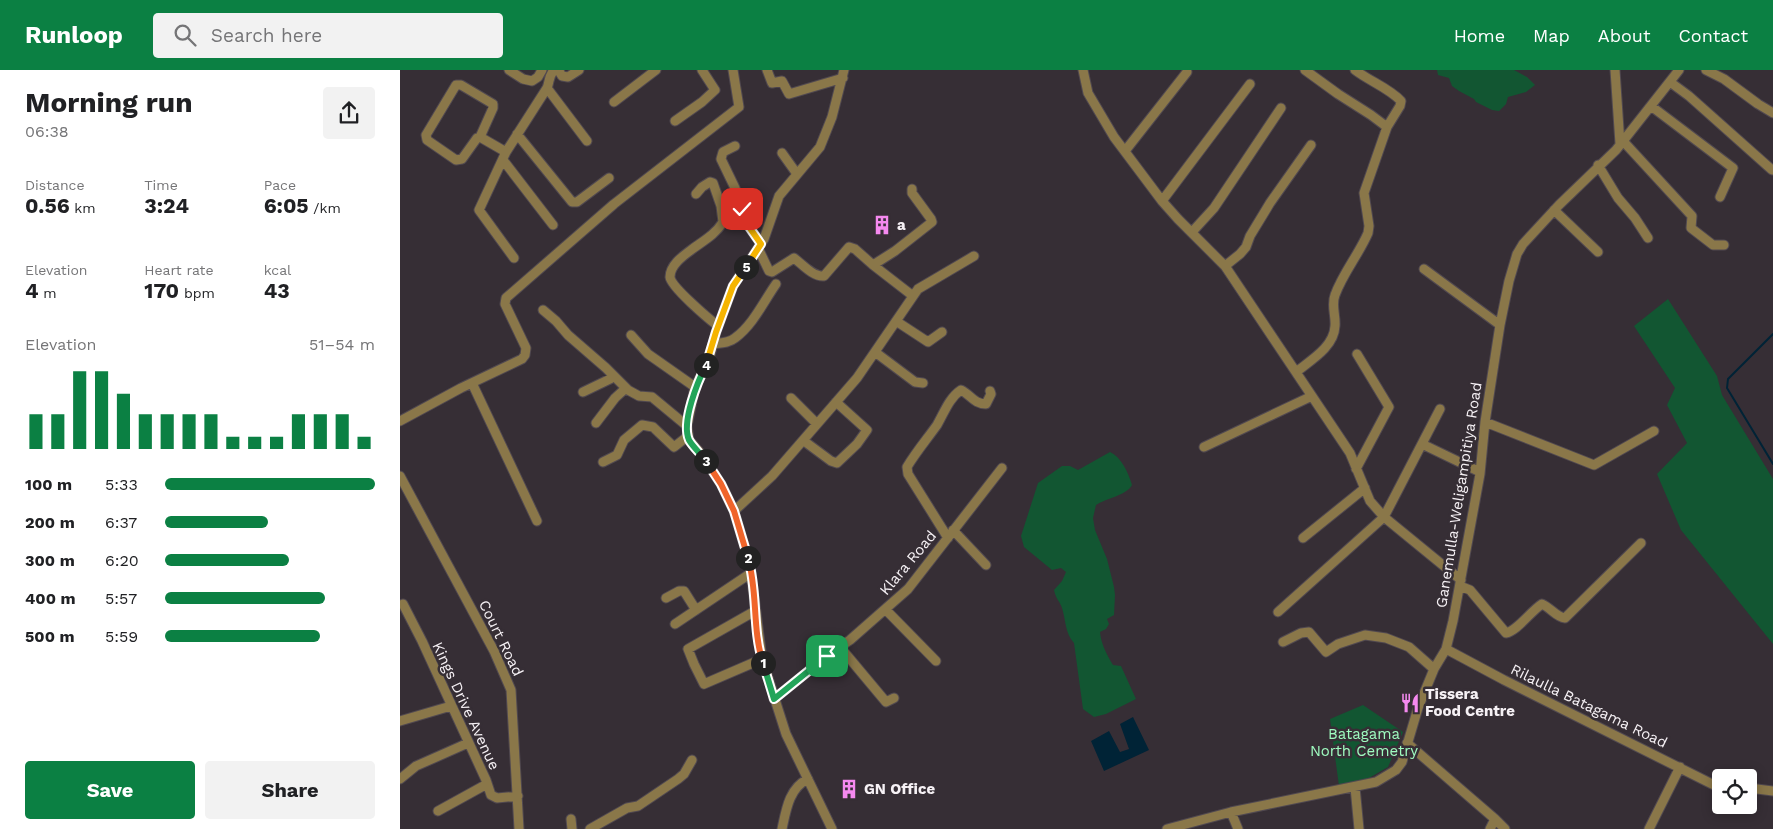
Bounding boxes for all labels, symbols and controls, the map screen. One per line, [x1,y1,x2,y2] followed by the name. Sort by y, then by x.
[153,13,503,58] search box
[25,21,123,49] text: Runloop
[171,21,199,49] icon: search
[211,24,322,47] text: Search here
[1454,25,1505,46] text: Home
[1533,25,1570,46] text: Map
[1598,25,1650,46] text: About
[1678,25,1748,46] text: Contact
[25,86,193,119] text: Morning run
[323,87,375,139] button: share
[25,122,69,141] text: 06:38
[25,177,85,193] text: Distance
[144,177,178,193] text: Time
[264,177,296,193] text: Pace
[721,188,763,230] pin
[25,193,70,218] text: 0.56
[144,193,189,218] text: 3:24
[264,193,309,218] text: 6:05
[728,195,756,223] icon: check
[70,200,96,216] text: km
[309,200,341,216] text: /km
[871,214,893,236] building icon: a
[897,216,906,234] place label: a
[734,254,758,280] pin: 5
[742,259,751,275] text: 5
[25,262,88,278] text: Elevation
[144,262,214,278] text: Heart rate
[264,262,291,278] text: kcal
[25,278,39,303] text: 4
[144,278,179,303] text: 170
[264,278,290,303] text: 43
[39,285,57,301] text: m
[179,285,215,301] text: bpm
[25,335,96,354] text: Elevation
[309,335,375,354] text: 51–54 m
[694,352,718,378] pin: 4
[702,357,711,373] text: 4
[1432,381,1486,609] street label: Ganemulla-Weligampitiya Road
[694,448,718,474] pin: 3
[702,453,711,469] text: 3
[25,475,72,494] text: 100 m
[105,475,138,494] text: 5:33
[25,513,75,532] text: 200 m
[105,513,137,532] text: 6:37
[876,527,940,599] street label: Klara Road
[736,546,760,570] pin: 2
[744,550,753,566] text: 2
[25,551,75,570] text: 300 m
[105,551,139,570] text: 6:20
[25,589,76,608] text: 400 m
[105,589,137,608] text: 5:57
[475,597,527,679] street label: Court Road
[25,627,75,646] text: 500 m
[105,627,138,646] text: 5:59
[806,635,848,677] pin
[428,639,504,773] street label: Kings Drive Avenue
[813,642,841,670] icon: arrive
[750,650,776,676] pin: 1
[760,655,767,671] text: 1
[1508,660,1670,752] street label: Rilaulla Batagama Road
[1425,685,1515,720] place label: Tissera Food Centre
[1399,692,1421,714] restaurant icon: Tissera Food Centre
[1310,725,1418,760] park label: Batagama North Cemetry
[25,761,195,819] button: Save
[205,761,375,819] button: Share
[1712,769,1757,814] map controls
[1712,769,1757,814] button: locate
[838,778,860,800] building icon: GN Office
[864,780,935,798] place label: GN Office

